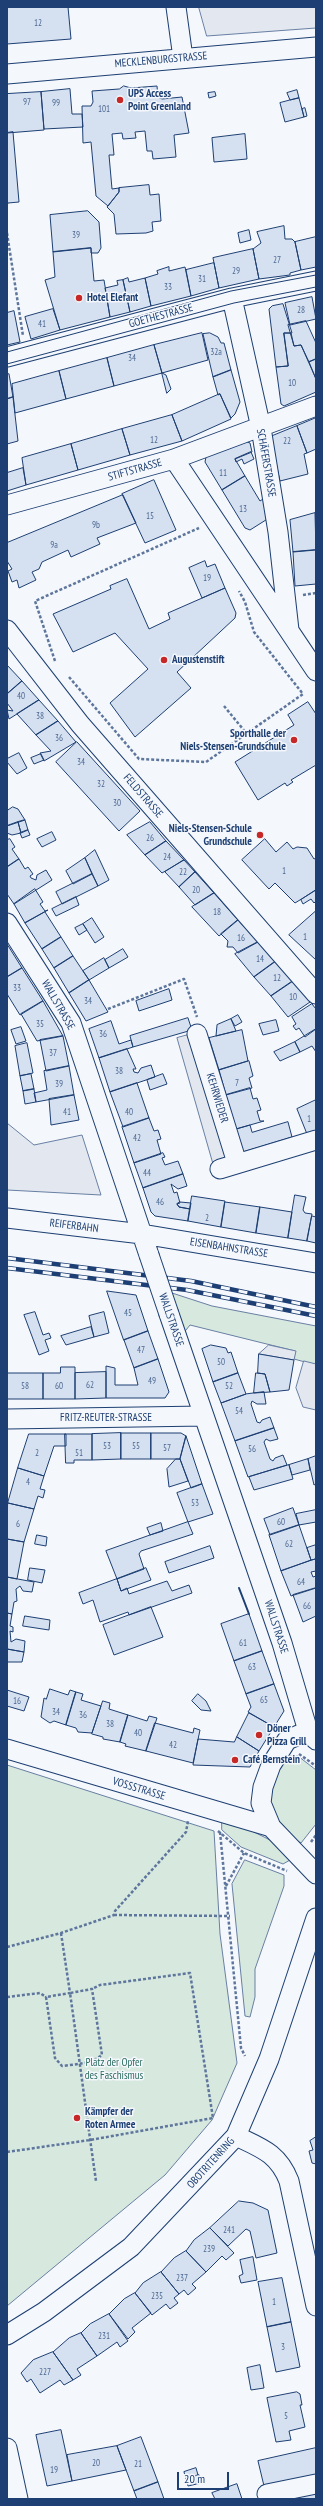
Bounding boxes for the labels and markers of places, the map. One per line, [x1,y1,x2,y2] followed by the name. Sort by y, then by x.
[128,87,191,113] place label: UPS Access Point Greenland
[115,95,125,105] marker: UPS Access Point Greenland
[87,291,138,305] place label: Hotel Elefant
[74,293,84,303] marker: Hotel Elefant
[172,653,225,667] place label: Augustenstift
[159,655,169,665] marker: Augustenstift
[180,727,286,753] place label: Sporthalle der Niels-Stensen-Grundschule
[289,735,299,745] marker: Sporthalle der Niels-Stensen-Grundschule
[169,822,252,848] place label: Niels-Stensen-Schule Grundschule
[255,830,265,840] marker: Niels-Stensen-Schule Grundschule
[267,1722,306,1748] place label: Döner Pizza Grill
[254,1730,264,1740] marker: Döner Pizza Grill
[243,1753,300,1767] place label: Café Bernstein
[230,1755,240,1765] marker: Café Bernstein
[85,2105,136,2131] place label: Kämpfer der Roten Armee
[72,2113,82,2123] marker: Kämpfer der Roten Armee

